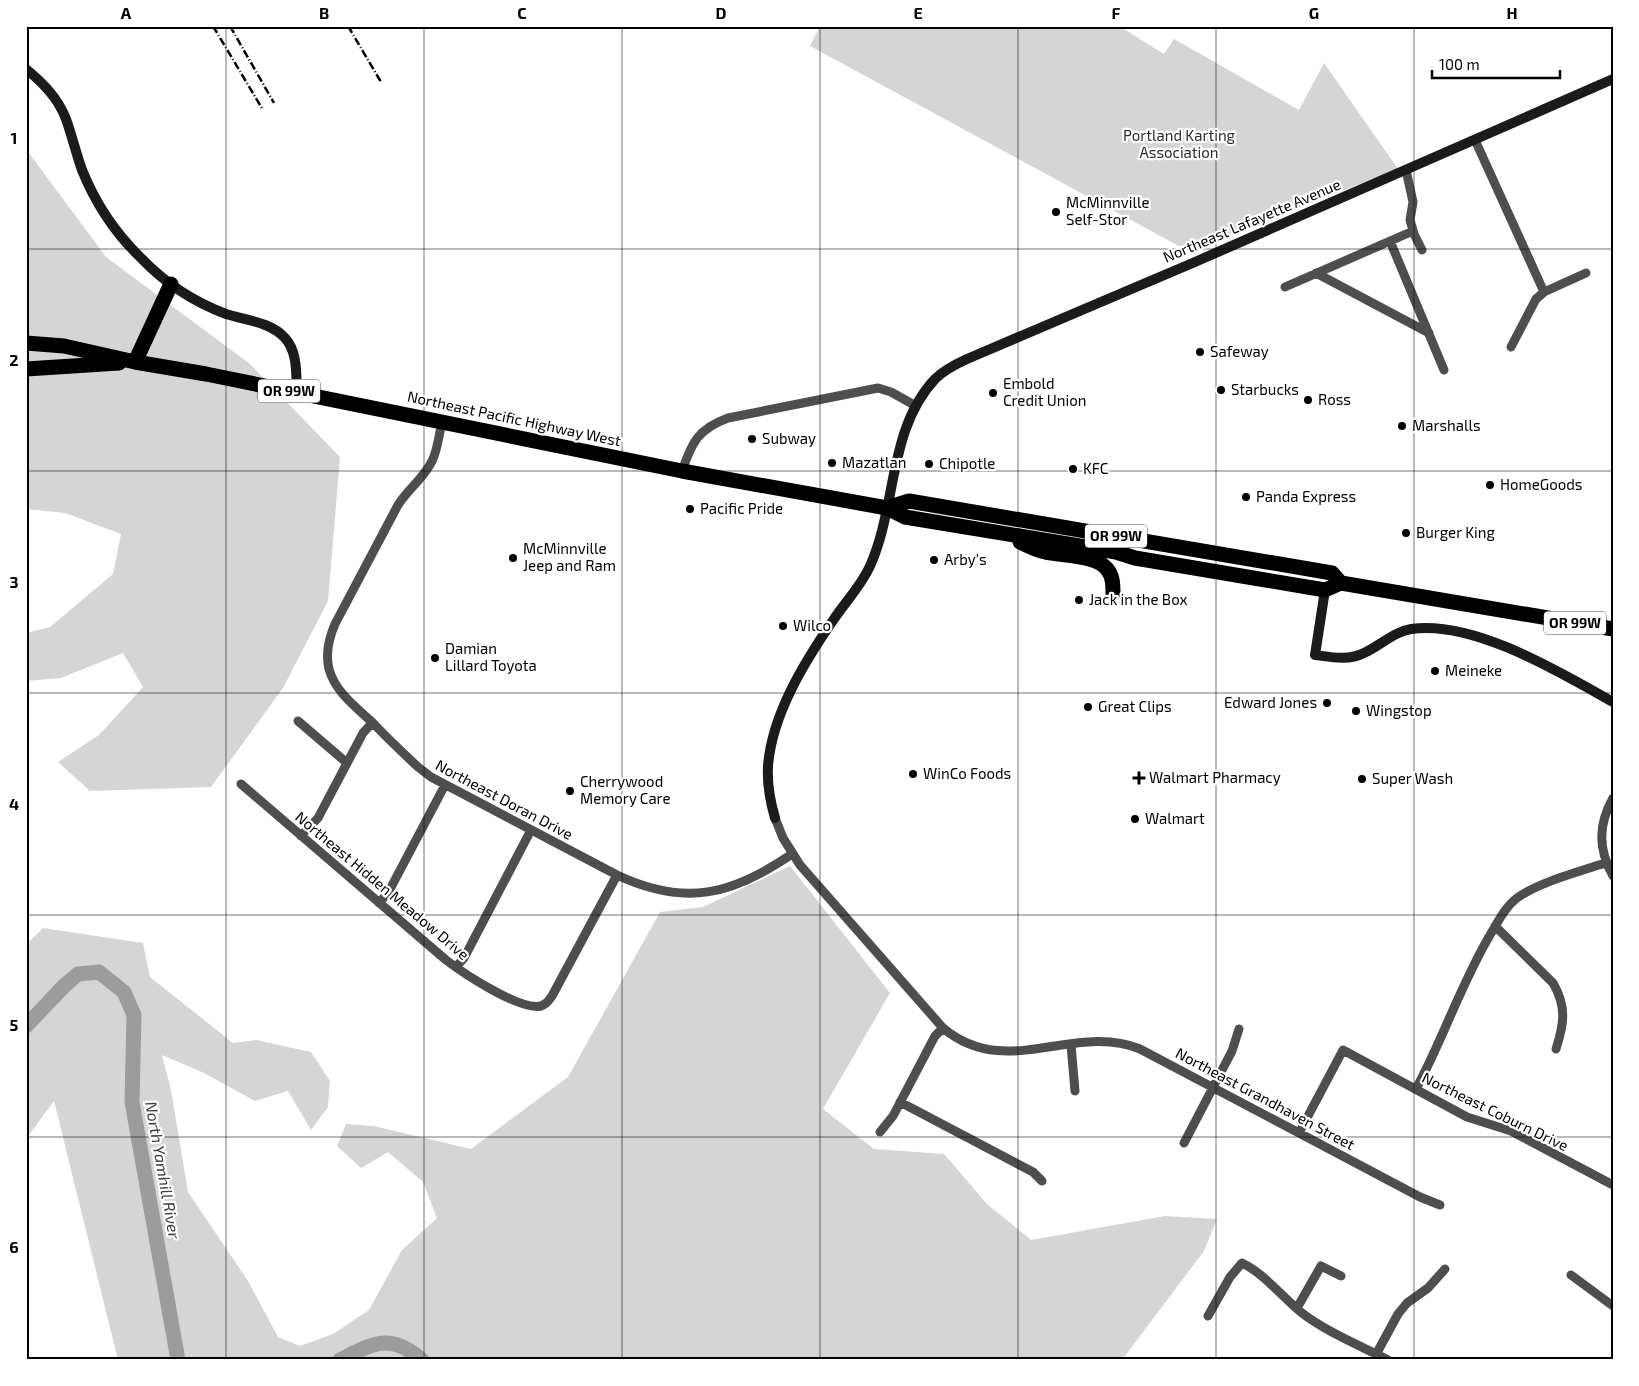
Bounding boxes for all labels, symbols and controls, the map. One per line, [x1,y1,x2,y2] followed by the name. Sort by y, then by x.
[121,3,132,22] text: A
[319,3,329,22] text: B
[517,3,527,22] text: C
[716,3,727,22] text: D
[913,3,923,22] text: E
[1112,3,1121,22] text: F
[1309,3,1319,22] text: G
[1506,3,1518,22] text: H
[1432,48,1559,80] scale bar
[1439,55,1480,73] text: 100 m
[1123,126,1236,161] park label: Portland Karting Association
[11,128,17,147] text: 1
[1160,174,1343,266] street label: Northeast Lafayette Avenue
[1066,193,1149,228] place label: McMinnville Self-Stor
[1050,206,1062,218] marker: McMinnville Self-Stor
[1210,342,1269,360] place label: Safeway
[1194,346,1206,358] marker: Safeway
[9,350,19,369] text: 2
[1003,374,1086,409] place label: Embold Credit Union
[258,380,320,402] road number: OR 99W
[1231,380,1299,398] place label: Starbucks
[1215,384,1227,396] marker: Starbucks
[406,387,623,450] street label: Northeast Pacific Highway West
[987,387,999,399] marker: Embold Credit Union
[1318,390,1351,408] place label: Ross
[1302,394,1314,406] marker: Ross
[1412,416,1481,434] place label: Marshalls
[1396,420,1408,432] marker: Marshalls
[762,429,816,447] place label: Subway
[746,433,758,445] marker: Subway
[842,453,906,471] place label: Mazatlan
[939,454,995,472] place label: Chipotle
[826,457,838,469] marker: Mazatlan
[923,458,935,470] marker: Chipotle
[1083,459,1109,477] place label: KFC
[1067,463,1079,475] marker: KFC
[1500,475,1582,493] place label: HomeGoods
[1484,479,1496,491] marker: HomeGoods
[1256,487,1356,505] place label: Panda Express
[1240,491,1252,503] marker: Panda Express
[700,499,783,517] place label: Pacific Pride
[684,503,696,515] marker: Pacific Pride
[1416,523,1496,541] place label: Burger King
[1085,524,1147,548] road number: OR 99W
[1400,527,1412,539] marker: Burger King
[523,539,616,574] place label: McMinnville Jeep and Ram
[944,550,987,568] place label: Arby's
[507,552,519,564] marker: McMinnville Jeep and Ram
[928,554,940,566] marker: Arby's
[9,572,19,591] text: 3
[1089,590,1187,608] place label: Jack in the Box
[1073,594,1085,606] marker: Jack in the Box
[1544,612,1606,634] road number: OR 99W
[793,616,831,634] place label: Wilco
[777,620,789,632] marker: Wilco
[445,639,537,674] place label: Damian Lillard Toyota
[429,652,441,664] marker: Damian Lillard Toyota
[1445,661,1502,679] place label: Meineke
[1429,665,1441,677] marker: Meineke
[1224,693,1317,711] place label: Edward Jones
[1098,697,1172,715] place label: Great Clips
[1321,697,1333,709] marker: Edward Jones
[1082,701,1094,713] marker: Great Clips
[1366,701,1432,719] place label: Wingstop
[1350,705,1362,717] marker: Wingstop
[433,755,576,843] street label: Northeast Doran Drive
[923,764,1011,782] place label: WinCo Foods
[907,768,919,780] marker: WinCo Foods
[1149,768,1281,786] place label: Walmart Pharmacy
[1372,769,1453,787] place label: Super Wash
[580,772,671,807] place label: Cherrywood Memory Care
[1133,772,1145,784] marker: Walmart Pharmacy
[1356,773,1368,785] marker: Super Wash
[564,785,576,797] marker: Cherrywood Memory Care
[9,794,19,813] text: 4
[292,807,473,963] street label: Northeast Hidden Meadow Drive
[1145,809,1205,827] place label: Walmart
[1129,813,1141,825] marker: Walmart
[10,1015,19,1034] text: 5
[1173,1043,1358,1153] street label: Northeast Grandhaven Street
[1419,1068,1571,1154] street label: Northeast Coburn Drive
[142,1100,185,1241] water label: North Yamhill River
[9,1237,19,1256] text: 6

